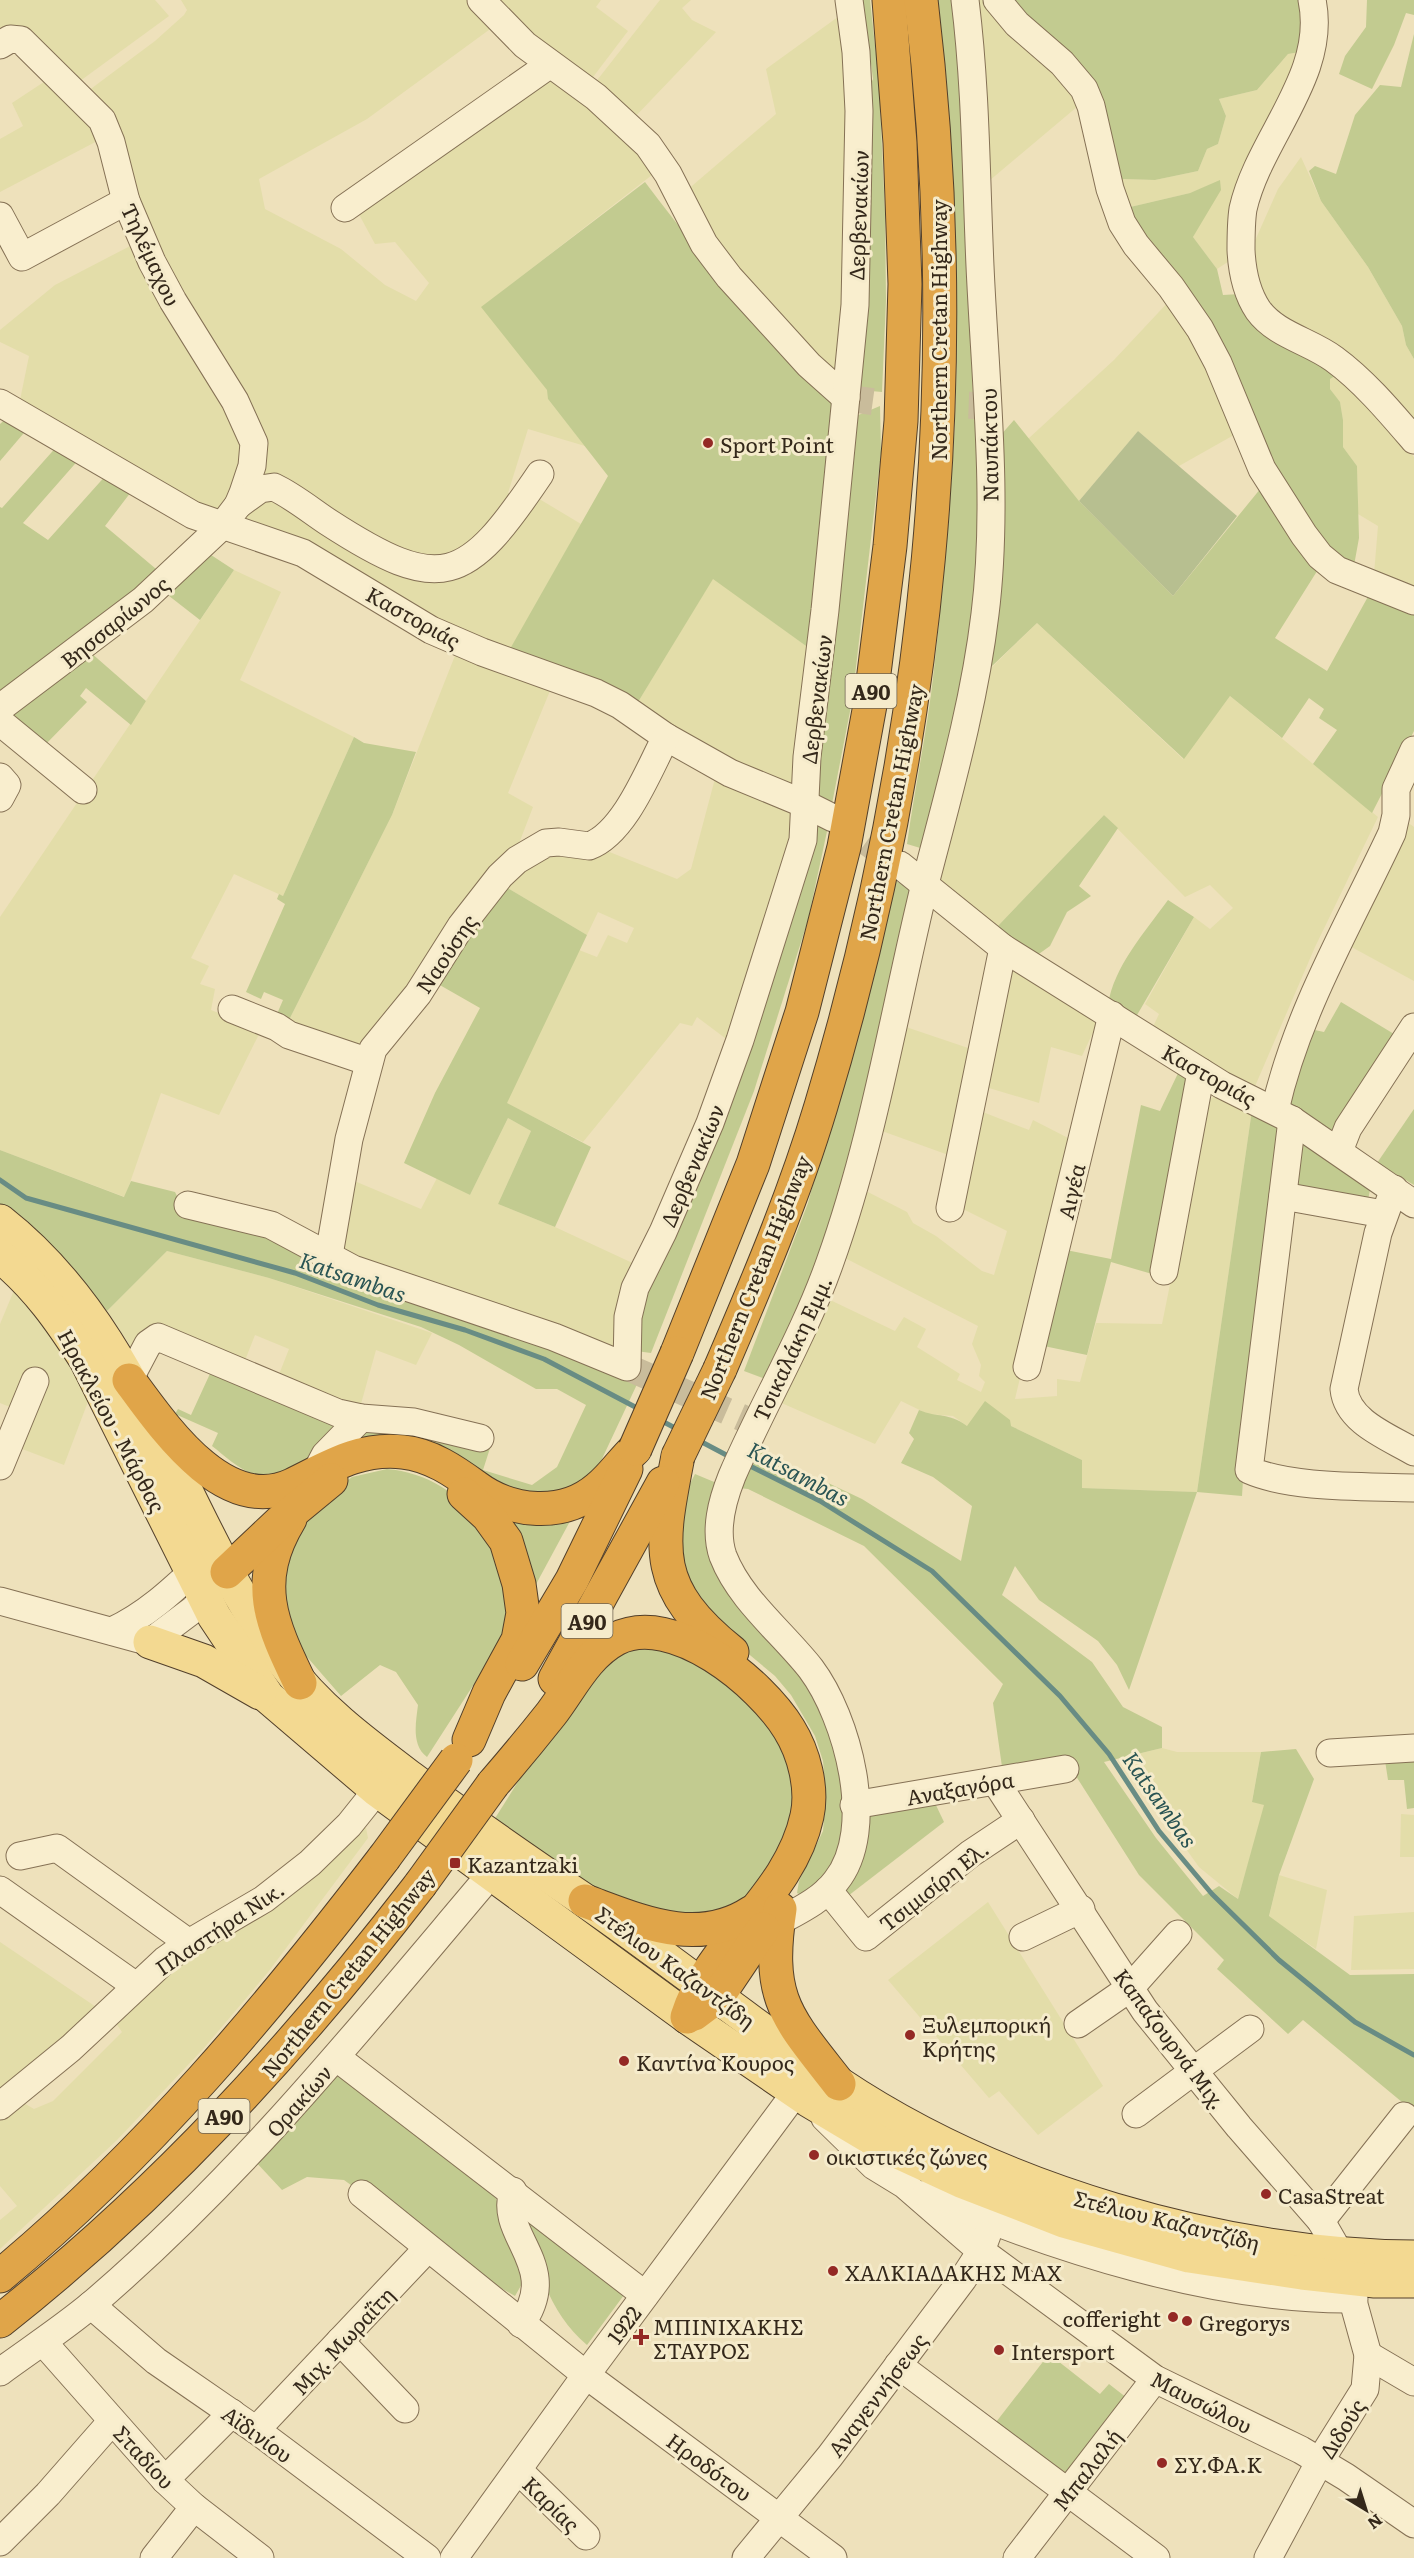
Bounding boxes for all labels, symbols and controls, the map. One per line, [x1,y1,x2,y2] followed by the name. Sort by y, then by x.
[839,149,875,281] street label: Δερβενακίων
[115,198,189,310] street label: Τηλέμαχου
[922,198,953,461] street label: Northern Cretan Highway
[972,388,1004,502] street label: Ναυπάκτου
[720,428,834,459] place label: Sport Point
[701,436,715,450] marker: Sport Point
[53,567,175,675] street label: Βησσαρίωνος
[361,577,467,655] street label: Καστοριάς
[792,632,838,766] street label: Δερβενακίων
[846,674,896,708] road number: Α90
[850,680,930,943] street label: Northern Cretan Highway
[407,907,483,999] street label: Ναούσης
[1157,1035,1263,1113] street label: Καστοριάς
[651,1099,731,1231] street label: Δερβενακίων
[691,1149,818,1404] street label: Northern Cretan Highway
[1049,1160,1091,1222] street label: Αιγέα
[295,1242,411,1310] water label: Katsambas
[744,1270,838,1426] street label: Τσικαλάκη Εμμ.
[51,1323,175,1517] street label: Ηρακλείου - Μάρθας
[742,1432,856,1514] water label: Katsambas
[562,1604,612,1638] road number: Α90
[1116,1744,1206,1854] water label: Katsambas
[904,1762,1016,1812] street label: Αναξαγόρα
[872,1832,994,1938] street label: Τσιμισίρη Ελ.
[467,1848,578,1879] place label: Kazantzaki
[448,1856,462,1870] marker: Kazantzaki
[253,1860,442,2083] street label: Northern Cretan Highway
[148,1872,290,1982] street label: Πλαστήρα Νικ.
[590,1897,762,2035] street label: Στέλιου Καζαντζίδη
[1108,1961,1234,2115] street label: Καπαζουρνά Μιχ.
[922,2008,1051,2063] place label: Ξυλεμπορική Κρήτης
[903,2028,917,2042] marker: Ξυλεμπορική Κρήτης
[636,2046,794,2077] place label: Καντίνα Κουρος
[617,2054,631,2068] marker: Καντίνα Κουρος
[258,2057,338,2143] street label: Ορακίων
[198,2099,250,2133] road number: Α90
[826,2140,987,2171] place label: οικιστικές ζώνες
[807,2148,821,2162] marker: οικιστικές ζώνες
[1278,2179,1385,2210] place label: CasaStreat
[1071,2181,1263,2257] street label: Στέλιου Καζαντζίδη
[1259,2187,1273,2201] marker: CasaStreat
[845,2256,1062,2287] place label: ΧΑΛΚΙΑΔΑΚΗΣ MAX
[826,2264,840,2278] marker: ΧΑΛΚΙΑΔΑΚΗΣ MAX
[284,2279,400,2401] street label: Μιχ. Μωραΐτη
[598,2298,648,2350] street label: 1922
[1063,2302,1162,2333] place label: cofferight
[1199,2306,1290,2337] place label: Gregorys
[653,2310,804,2365] place label: ΜΠΙΝΙΧΑΚΗΣ ΣΤΑΥΡΟΣ
[1166,2310,1180,2324] marker: cofferight
[1180,2314,1194,2328] marker: Gregorys
[819,2325,933,2463] street label: Αναγεννήσεως
[634,2330,648,2344] marker: ΜΠΙΝΙΧΑΚΗΣ ΣΤΑΥΡΟΣ
[1011,2335,1115,2366] place label: Intersport
[992,2343,1006,2357] marker: Intersport
[1146,2362,1258,2440] street label: Μαυσώλου
[1311,2392,1371,2464] street label: Διδούς
[216,2397,300,2469] street label: Αϊδινίου
[107,2417,183,2495] street label: Σταδίου
[1044,2422,1128,2516] street label: Μπαλαλή
[661,2424,759,2508] street label: Ηροδότου
[1174,2448,1262,2479] place label: ΣΥ.ΦΑ.Κ
[1155,2456,1169,2470] marker: ΣΥ.ΦΑ.Κ
[516,2468,588,2538] street label: Καρίας
[1336,2480,1396,2540] north arrow
[1363,2509,1389,2536] text: N

